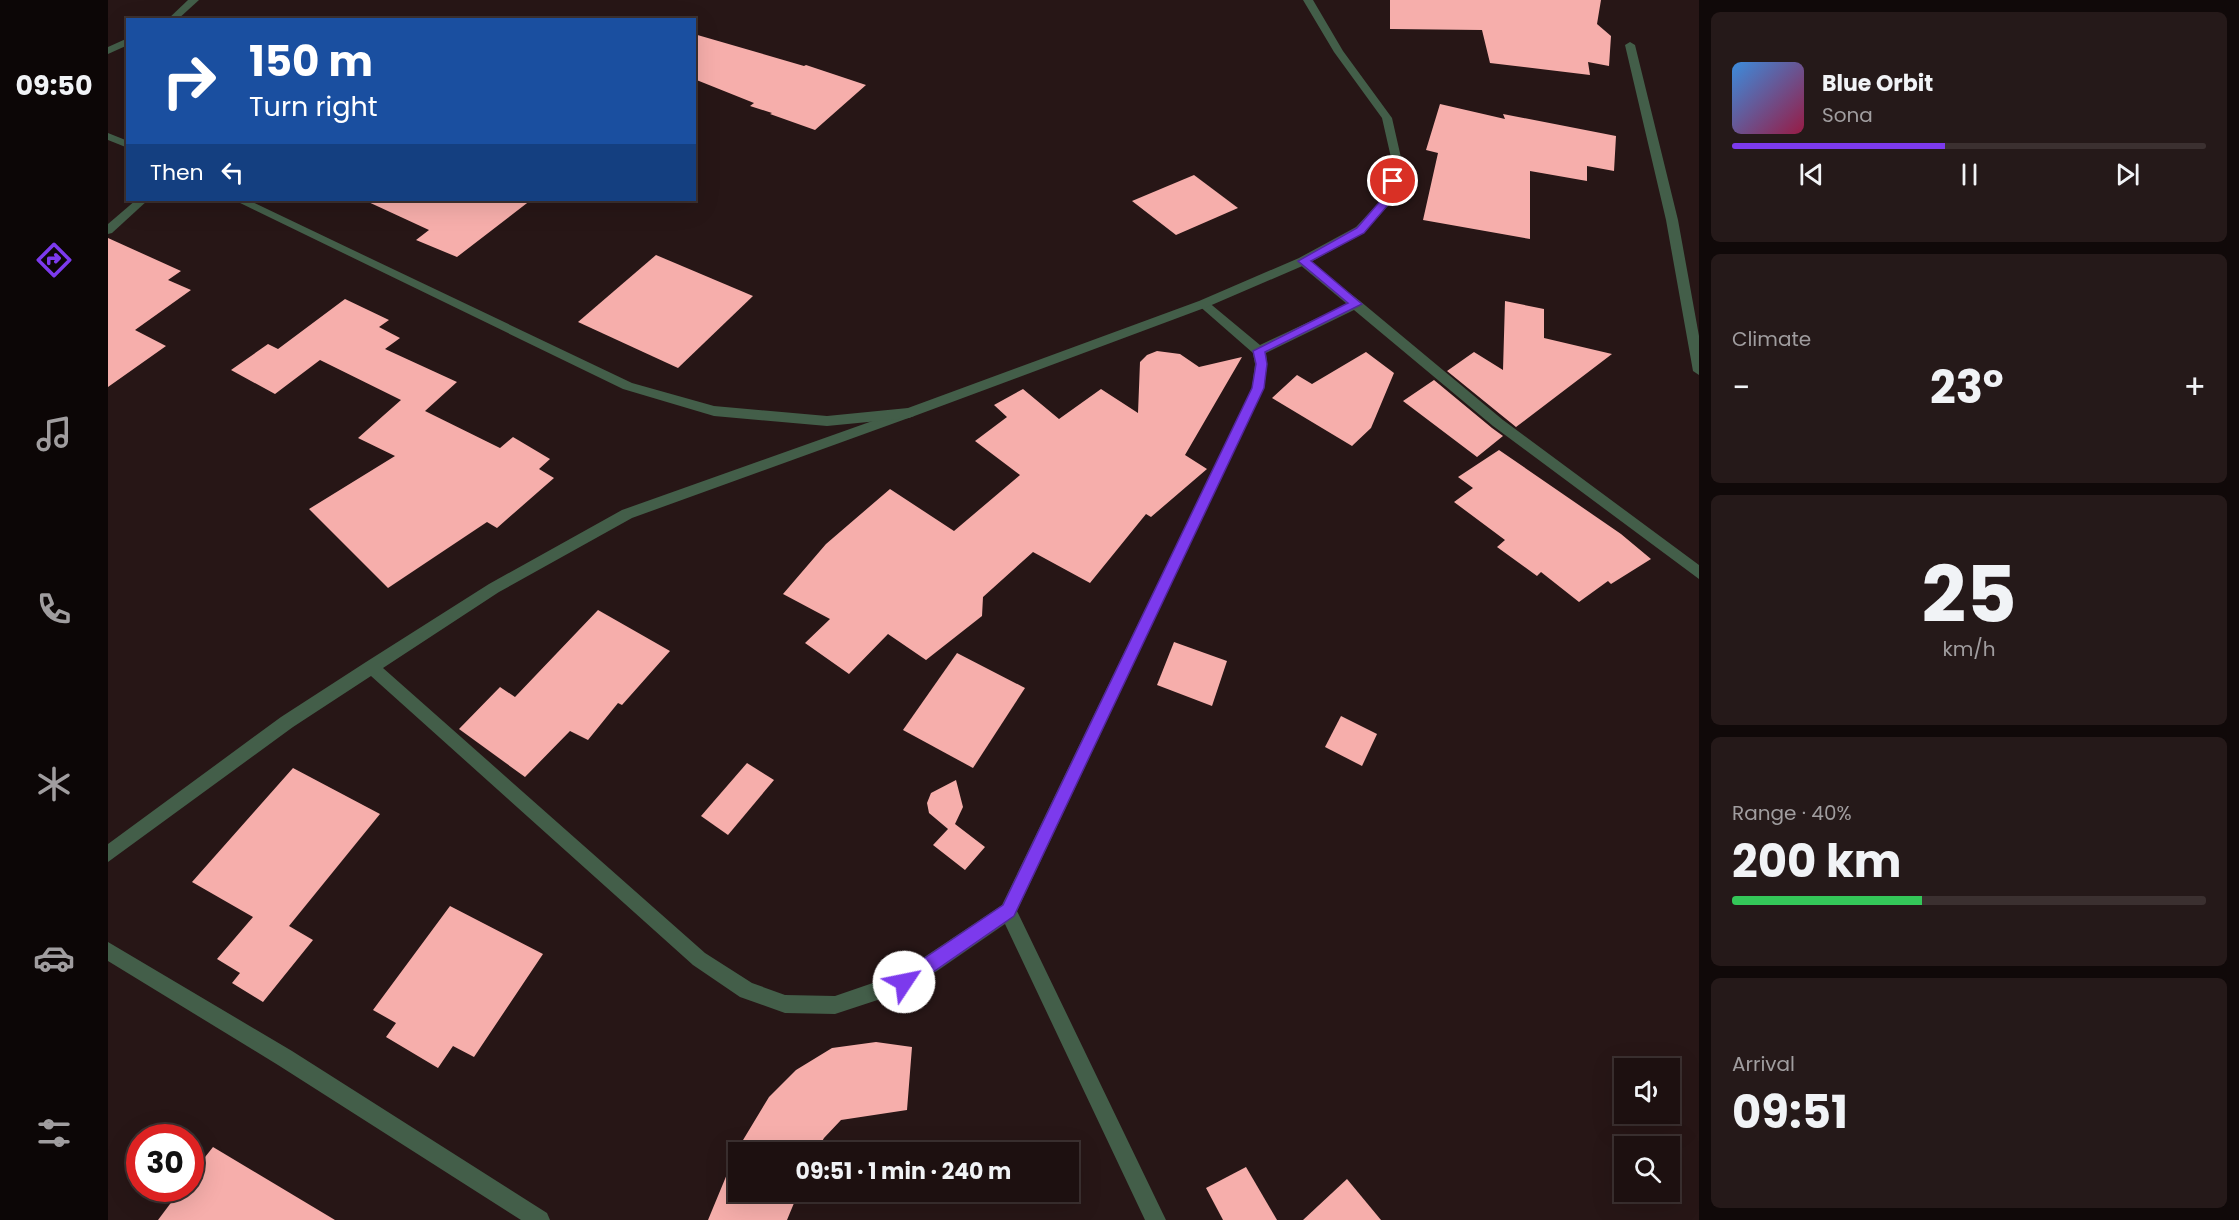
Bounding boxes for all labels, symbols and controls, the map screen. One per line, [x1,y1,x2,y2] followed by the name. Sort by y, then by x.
[249,32,373,91] text: 150 m
[150,42,228,120] icon: right
[15,67,93,104] text: 09:50
[1822,68,1933,99] text: Blue Orbit
[249,88,378,125] text: Turn right
[1822,101,1873,129] text: Sona
[1367,155,1418,206] pin
[216,156,249,189] icon: left
[150,157,204,188] text: Then
[1795,158,1828,191] icon: previous
[1953,158,1986,191] icon: pause
[2111,158,2144,191] icon: next
[1376,164,1409,197] icon: arrive
[33,239,75,281] icon: directions
[1732,325,1811,353] text: Climate
[1930,356,2004,419] text: 23°
[1732,364,1750,411] text: −
[2183,364,2206,411] text: +
[33,413,75,455] icon: music
[1921,540,2017,649] text: 25
[33,588,75,630] icon: phone
[1942,635,1996,663] text: km/h
[33,763,75,805] icon: climate
[1732,799,1852,827] text: Range · 40%
[1732,830,1901,893] text: 200 km
[33,937,75,979] icon: car
[872,950,936,1014] position arrow
[1732,1050,1795,1078] text: Arrival
[1614,1058,1680,1202] map controls
[1614,1058,1680,1124] button: sound
[1732,1081,1848,1144] text: 09:51
[33,1112,75,1154] icon: filters
[126,1124,204,1202] speed limit sign: 30
[1614,1136,1680,1202] button: search
[796,1156,1011,1187] text: 09:51 · 1 min · 240 m

